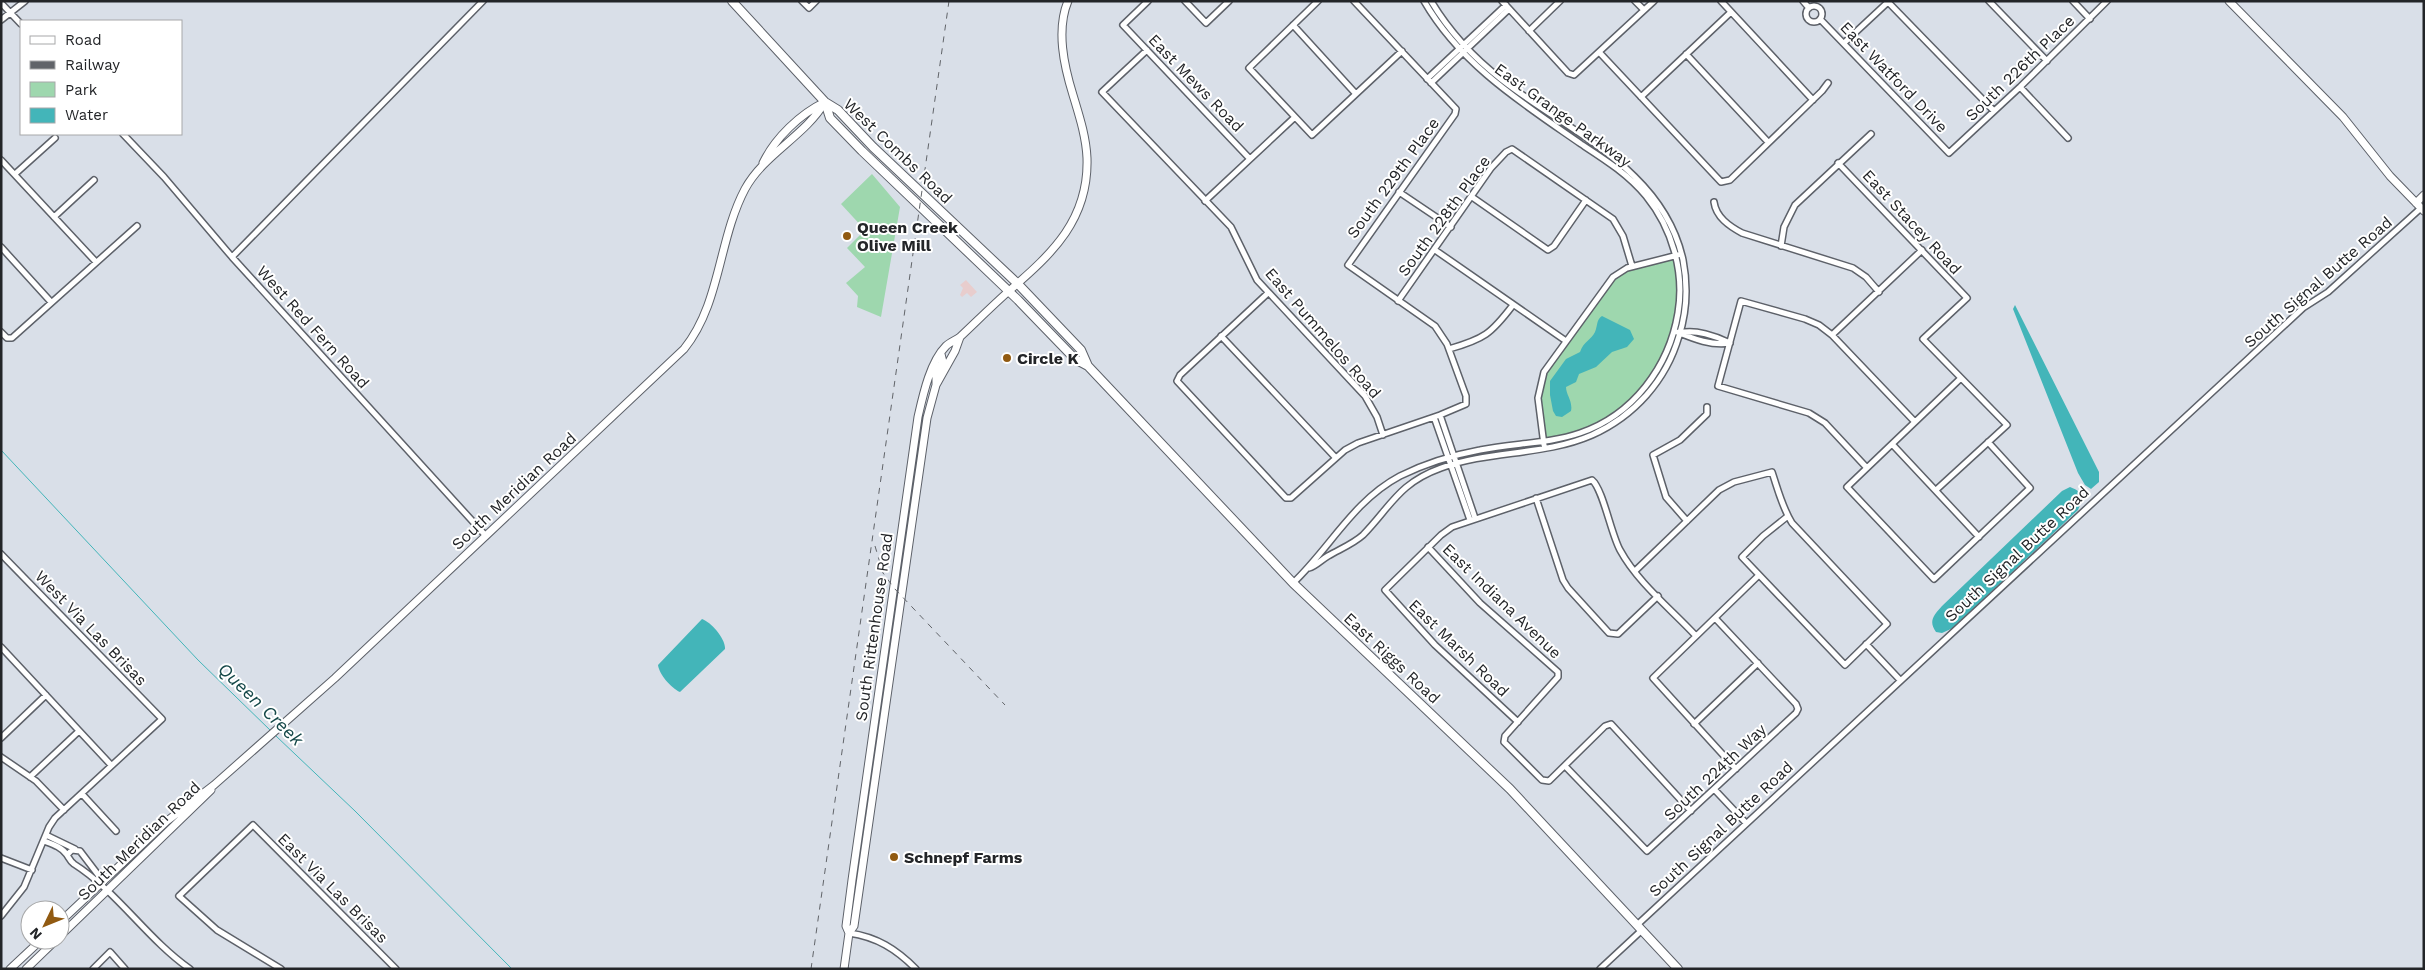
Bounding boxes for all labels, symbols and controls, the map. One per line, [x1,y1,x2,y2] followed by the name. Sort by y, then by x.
[1962,11,2078,125] street label: South 226th Place
[1836,18,1952,136] street label: East Watford Drive
[20,20,182,135] legend
[1145,30,1247,136] street label: East Mews Road
[65,31,102,49] text: Road
[65,56,120,74] text: Railway
[1491,59,1636,171] street label: East Grange Parkway
[65,81,98,99] text: Park
[840,94,956,208] street label: West Combs Road
[65,106,108,124] text: Water
[1343,114,1443,242] street label: South 229th Place
[1394,152,1494,280] street label: South 228th Place
[1859,166,1965,278] street label: East Stacey Road
[2240,213,2396,351] street label: South Signal Butte Road
[857,218,958,255] place label: Queen Creek Olive Mill
[841,230,853,242] marker: Queen Creek Olive Mill
[253,262,373,392] street label: West Red Fern Road
[1261,264,1385,402] street label: East Pummelos Road
[1017,349,1079,368] place label: Circle K
[1001,352,1013,364] marker: Circle K
[448,428,580,554] street label: South Meridian Road
[1941,482,2093,626] street label: South Signal Butte Road
[851,532,897,722] street label: South Rittenhouse Road
[1439,539,1565,663] street label: East Indiana Avenue
[31,567,151,689] street label: West Via Las Brisas
[1405,595,1513,701] street label: East Marsh Road
[1340,609,1444,707] street label: East Riggs Road
[214,658,309,751] water label: Queen Creek
[1660,719,1771,824] street label: South 224th Way
[1645,757,1797,901] street label: South Signal Butte Road
[74,778,204,904] street label: South Meridian Road
[274,829,392,947] street label: East Via Las Brisas
[904,848,1023,867] place label: Schnepf Farms
[888,851,900,863] marker: Schnepf Farms
[20,900,70,950] north arrow
[26,925,45,943] text: N

